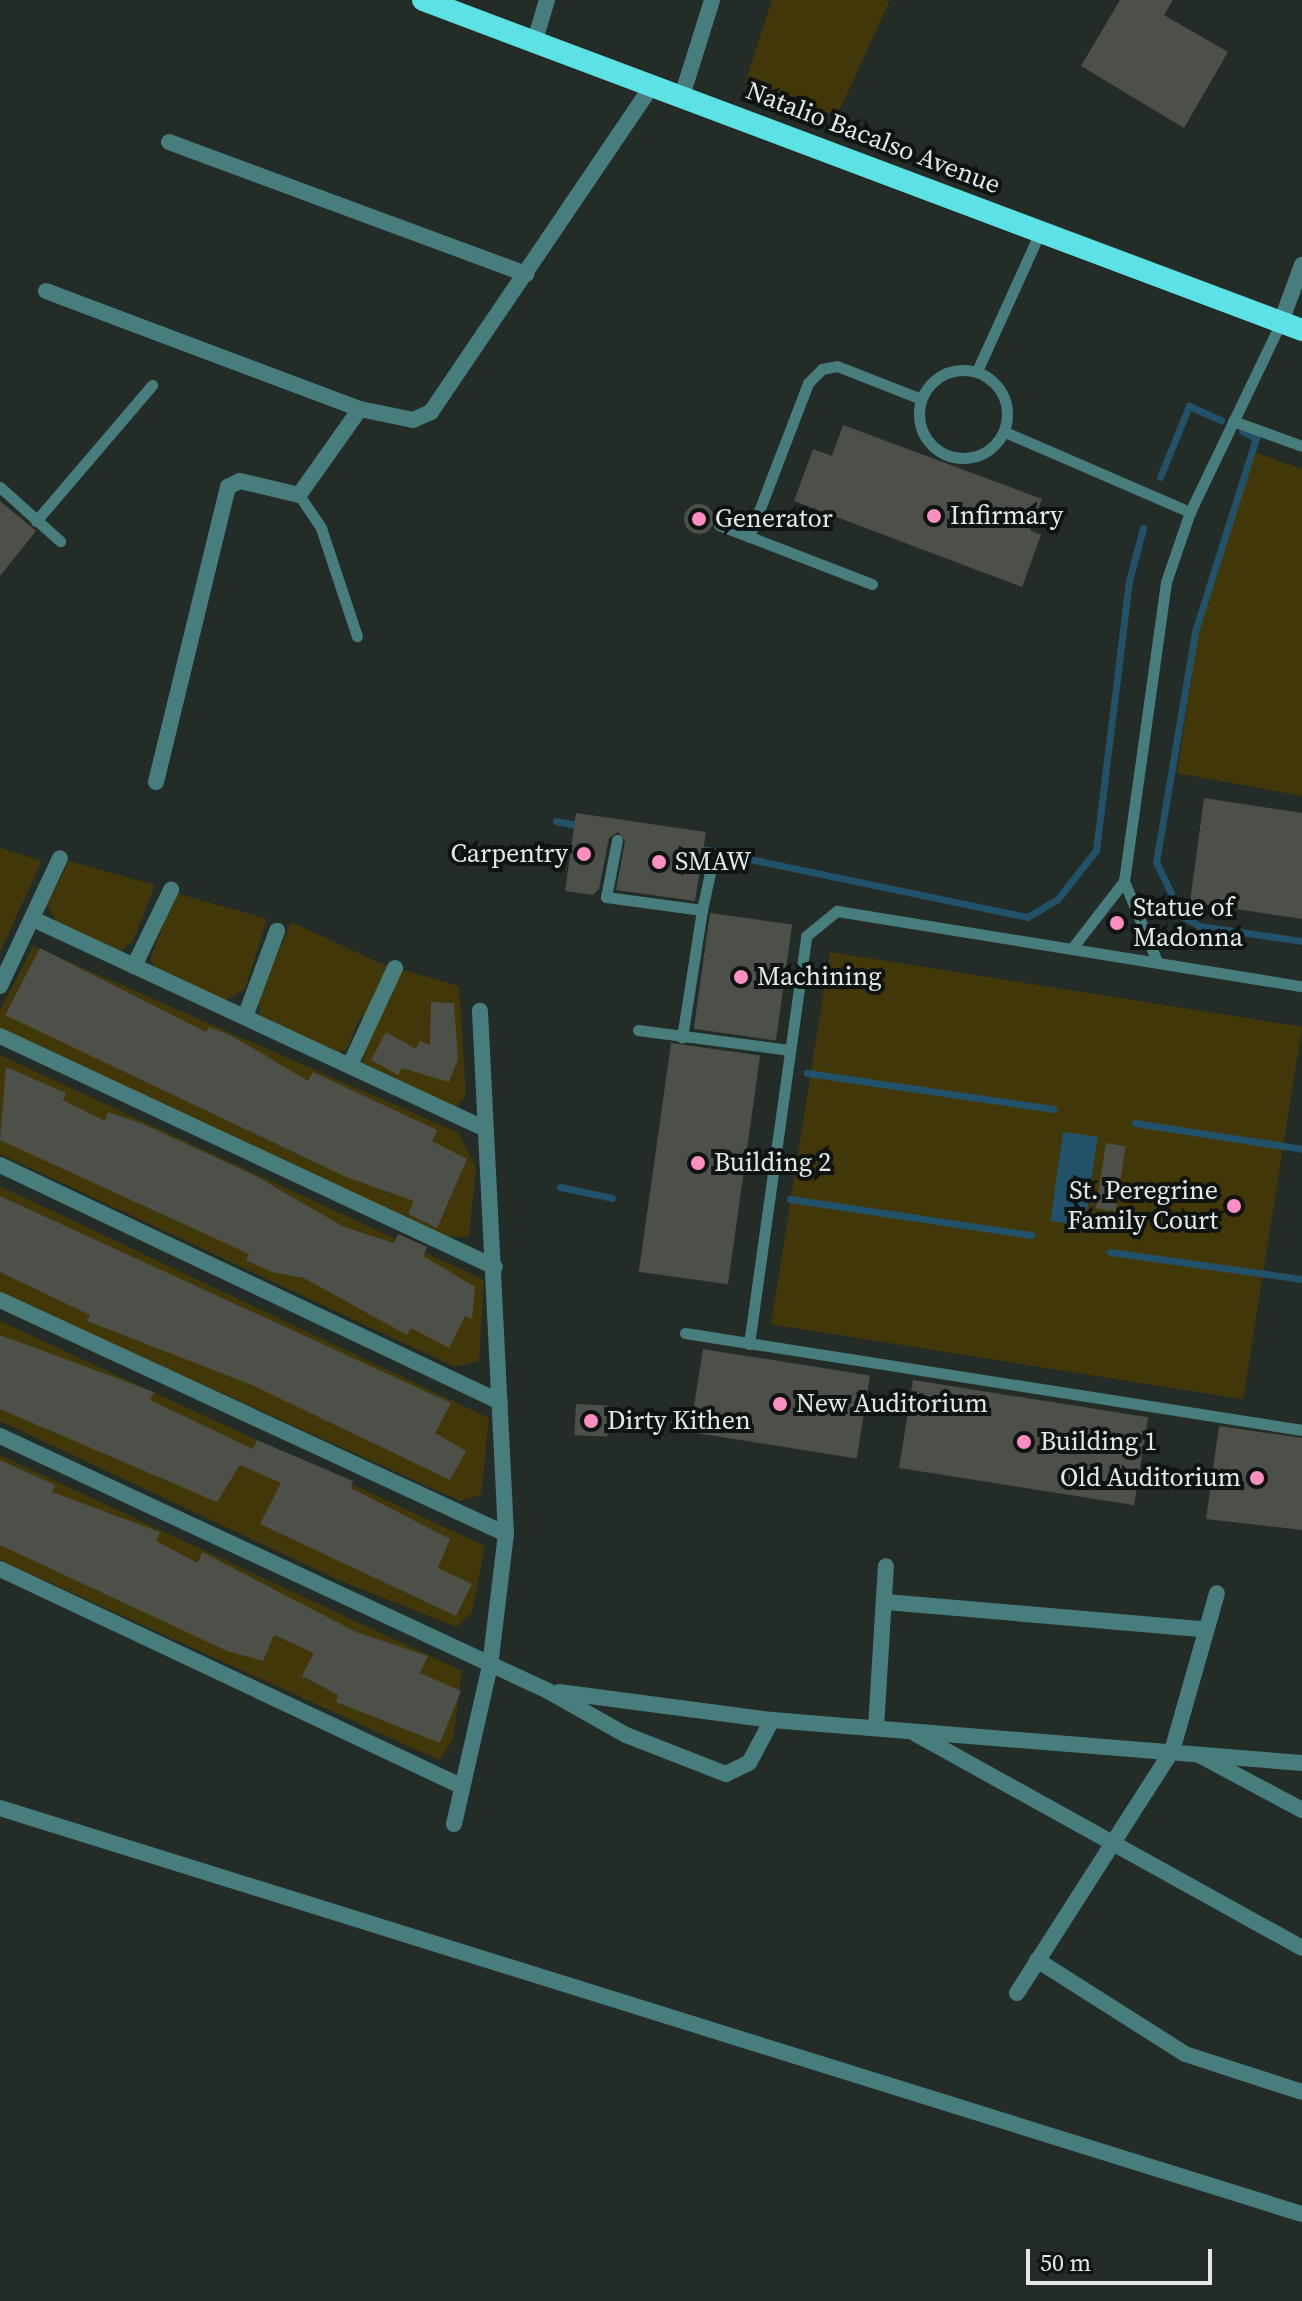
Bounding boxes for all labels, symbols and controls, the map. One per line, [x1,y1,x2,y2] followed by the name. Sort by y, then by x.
[741,75,1005,201] street label: Natalio Bacalso Avenue
[950,500,1063,532] place label: Infirmary
[715,503,833,535] place label: Generator
[925,507,943,525] marker: Infirmary
[690,510,708,528] marker: Generator
[450,838,568,870] place label: Carpentry
[575,845,593,863] marker: Carpentry
[675,846,751,878] place label: SMAW
[650,853,668,871] marker: SMAW
[1133,892,1243,954] place label: Statue of Madonna
[1108,914,1126,932] marker: Statue of Madonna
[757,961,882,993] place label: Machining
[732,968,750,986] marker: Machining
[714,1147,831,1179] place label: Building 2
[689,1154,707,1172] marker: Building 2
[1067,1175,1218,1236] place label: St. Peregrine Family Court
[1225,1197,1243,1215] marker: St. Peregrine Family Court
[796,1388,988,1420] place label: New Auditorium
[771,1395,789,1413] marker: New Auditorium
[607,1405,751,1437] place label: Dirty Kithen
[582,1412,600,1430] marker: Dirty Kithen
[1040,1426,1157,1458] place label: Building 1
[1015,1433,1033,1451] marker: Building 1
[1060,1462,1241,1494] place label: Old Auditorium
[1248,1469,1266,1487] marker: Old Auditorium
[1030,2233,1216,2283] scale bar
[1040,2246,1091,2279] text: 50 m

